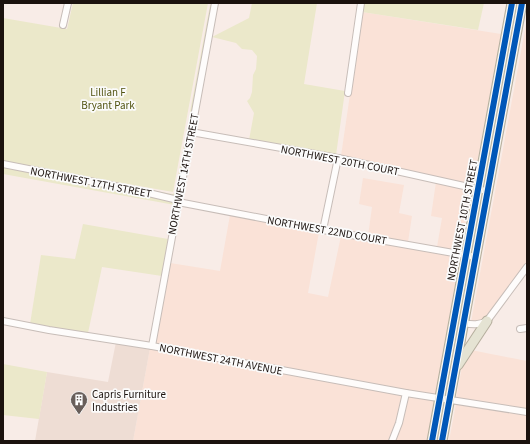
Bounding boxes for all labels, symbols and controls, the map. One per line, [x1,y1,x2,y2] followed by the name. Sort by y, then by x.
[81,85,135,113] park label: Lillian F Bryant Park
[164,112,203,236] street label: NORTHWEST 14TH STREET
[279,142,401,179] street label: NORTHWEST 20TH COURT
[443,158,482,282] street label: NORTHWEST 10TH STREET
[29,163,153,202] street label: NORTHWEST 17TH STREET
[266,213,388,248] street label: NORTHWEST 22ND COURT
[158,340,284,379] street label: NORTHWEST 24TH AVENUE
[92,387,166,415] place label: Capris Furniture Industries
[69,390,89,415] building icon: Capris Furniture Industries

